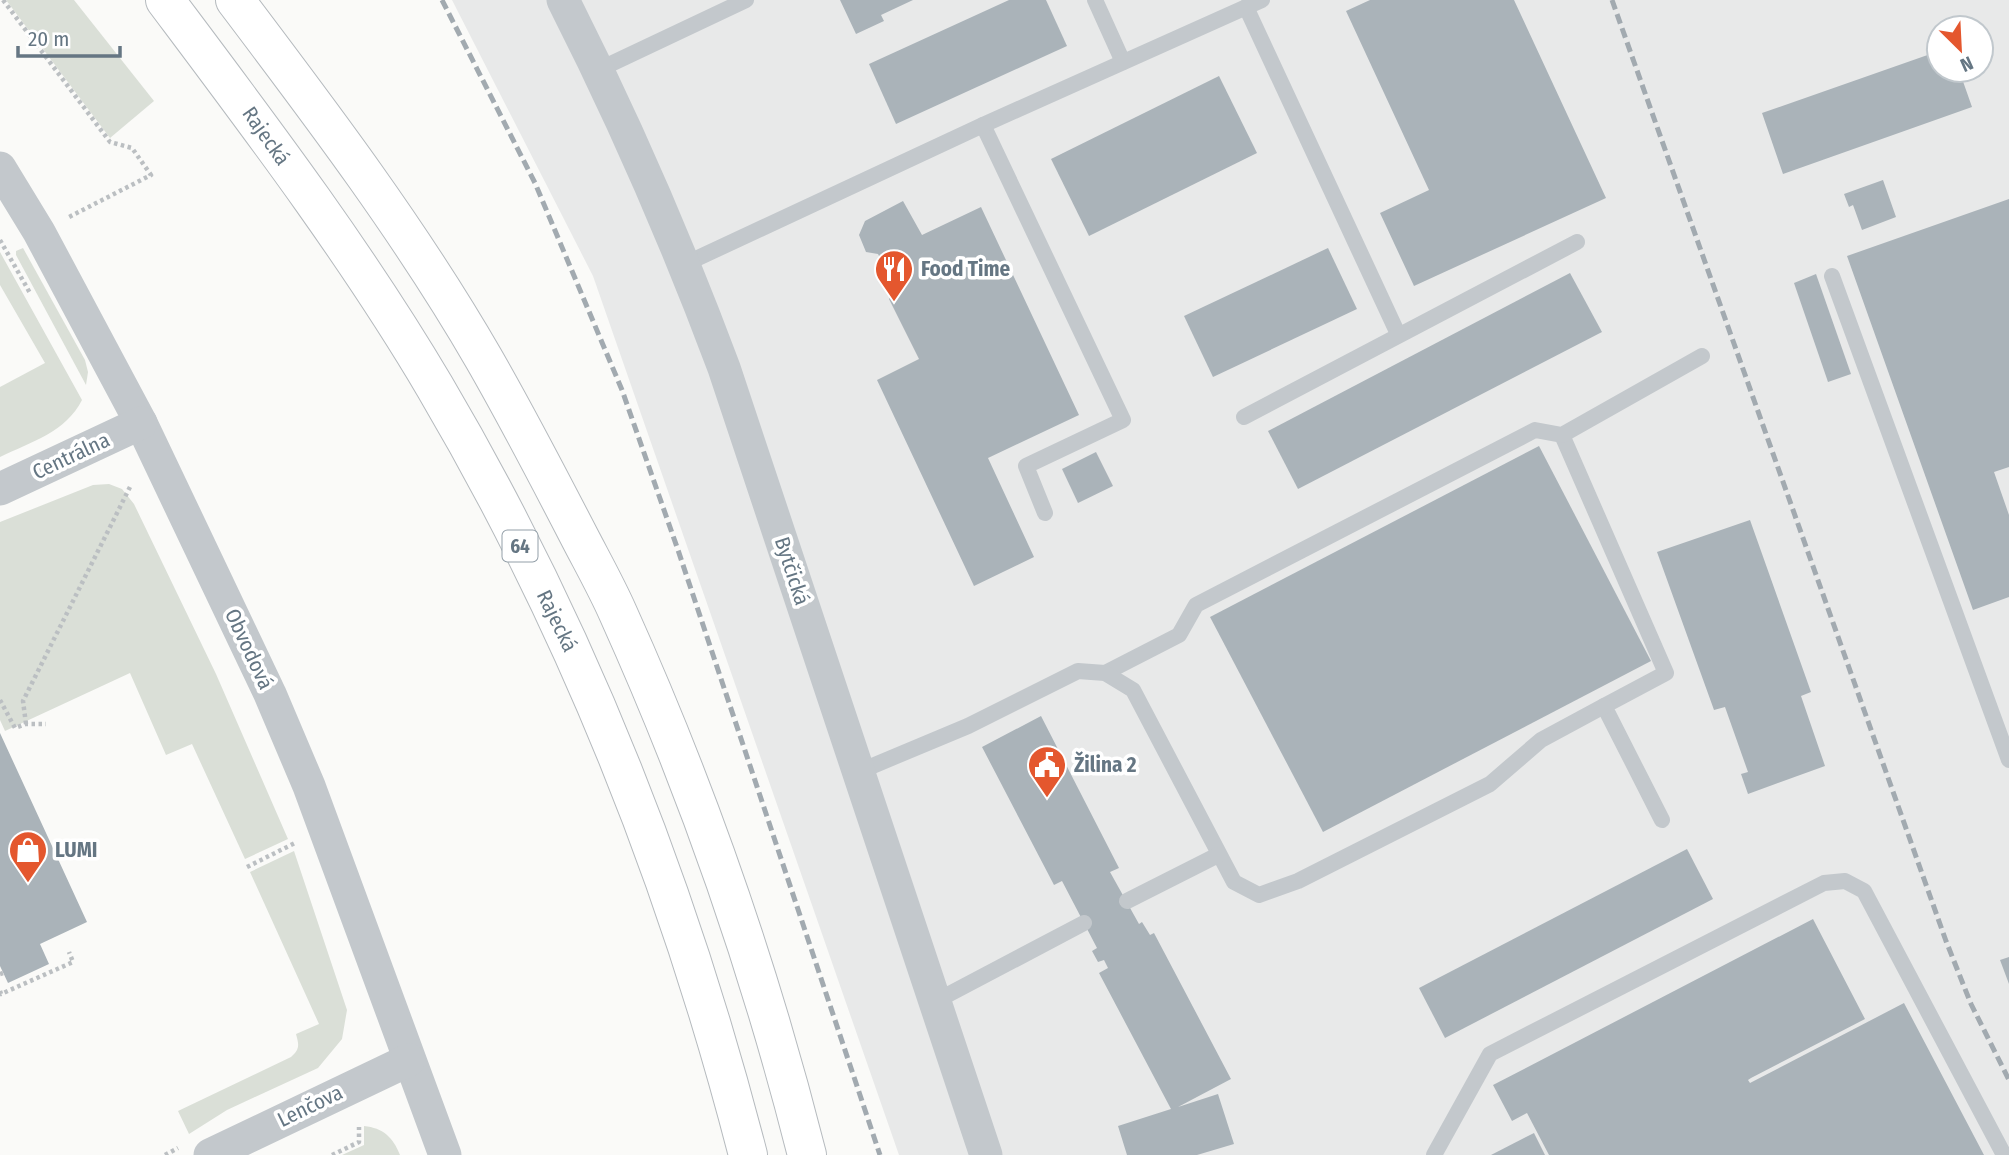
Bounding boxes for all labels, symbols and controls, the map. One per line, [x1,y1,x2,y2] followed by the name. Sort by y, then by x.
[18,14,119,58] scale bar
[1925,14,1995,84] north arrow
[28,26,69,52] text: 20 m
[1957,51,1977,77] text: N
[236,102,296,170] street label: Rajecká
[873,248,915,303] restaurant icon: Food Time
[921,256,1011,282] place label: Food Time
[28,427,114,485] street label: Centrálna
[503,530,538,562] road number: 64
[769,533,815,609] street label: Bytčická
[531,586,583,656] street label: Rajecká
[219,604,279,694] street label: Obvodová
[1026,744,1068,799] public building icon: Žilina 2
[1074,751,1137,778] place label: Žilina 2
[7,829,49,884] shop icon: LUMI
[55,837,97,863] place label: LUMI
[273,1079,347,1133] street label: Lenčova

